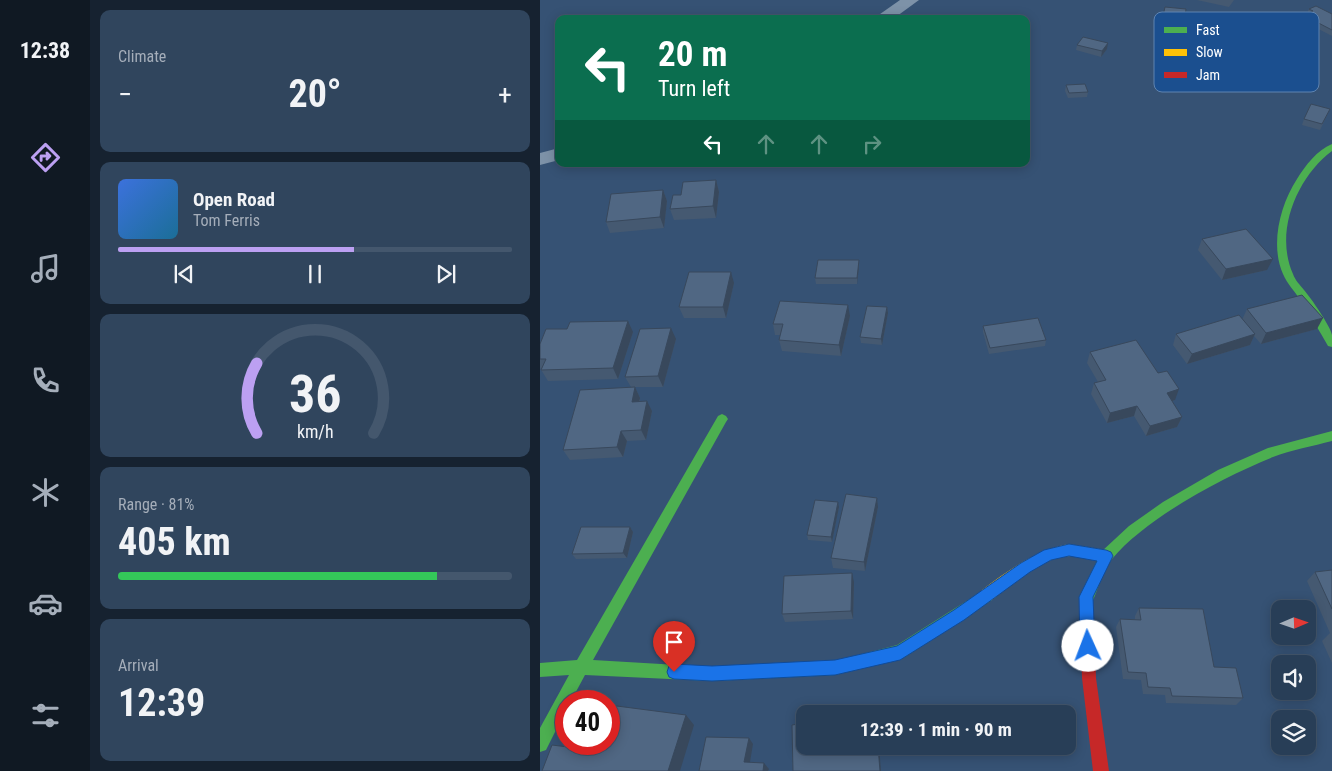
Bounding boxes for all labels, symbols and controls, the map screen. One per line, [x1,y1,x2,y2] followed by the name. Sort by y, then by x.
[1154,12,1319,92] legend
[1196,22,1220,38] text: Fast
[658,34,727,75] text: 20 m
[575,35,640,100] icon: left
[20,38,70,63] text: 12:38
[1196,44,1223,60] text: Slow
[118,47,166,66] text: Climate
[1196,67,1220,83] text: Jam
[288,72,342,116] text: 20°
[658,76,730,101] text: Turn left
[118,78,132,111] text: −
[498,78,512,111] text: +
[699,130,727,158] icon: left
[752,130,780,158] icon: ahead
[805,130,833,158] icon: ahead
[858,130,886,158] icon: right
[28,140,63,175] icon: directions
[193,188,275,211] text: Open Road
[193,211,260,230] text: Tom Ferris
[28,251,63,286] icon: music
[170,260,198,288] icon: previous
[301,260,329,288] icon: pause
[432,260,460,288] icon: next
[28,363,63,398] icon: phone
[289,364,341,425] text: 36
[297,421,333,442] text: km/h
[28,475,63,510] icon: climate
[118,495,194,514] text: Range · 81%
[118,520,231,564] text: 405 km
[28,586,63,621] icon: car
[1271,600,1316,645] north arrow
[1271,600,1316,755] map controls
[1061,619,1113,671] position arrow
[653,621,695,672] pin
[660,628,688,656] icon: arrive
[1271,655,1316,700] button: sound
[118,656,159,675] text: Arrival
[118,681,205,725] text: 12:39
[555,690,620,755] speed limit sign: 40
[28,698,63,733] icon: filters
[1271,710,1316,755] button: layers
[860,718,1012,741] text: 12:39 · 1 min · 90 m

